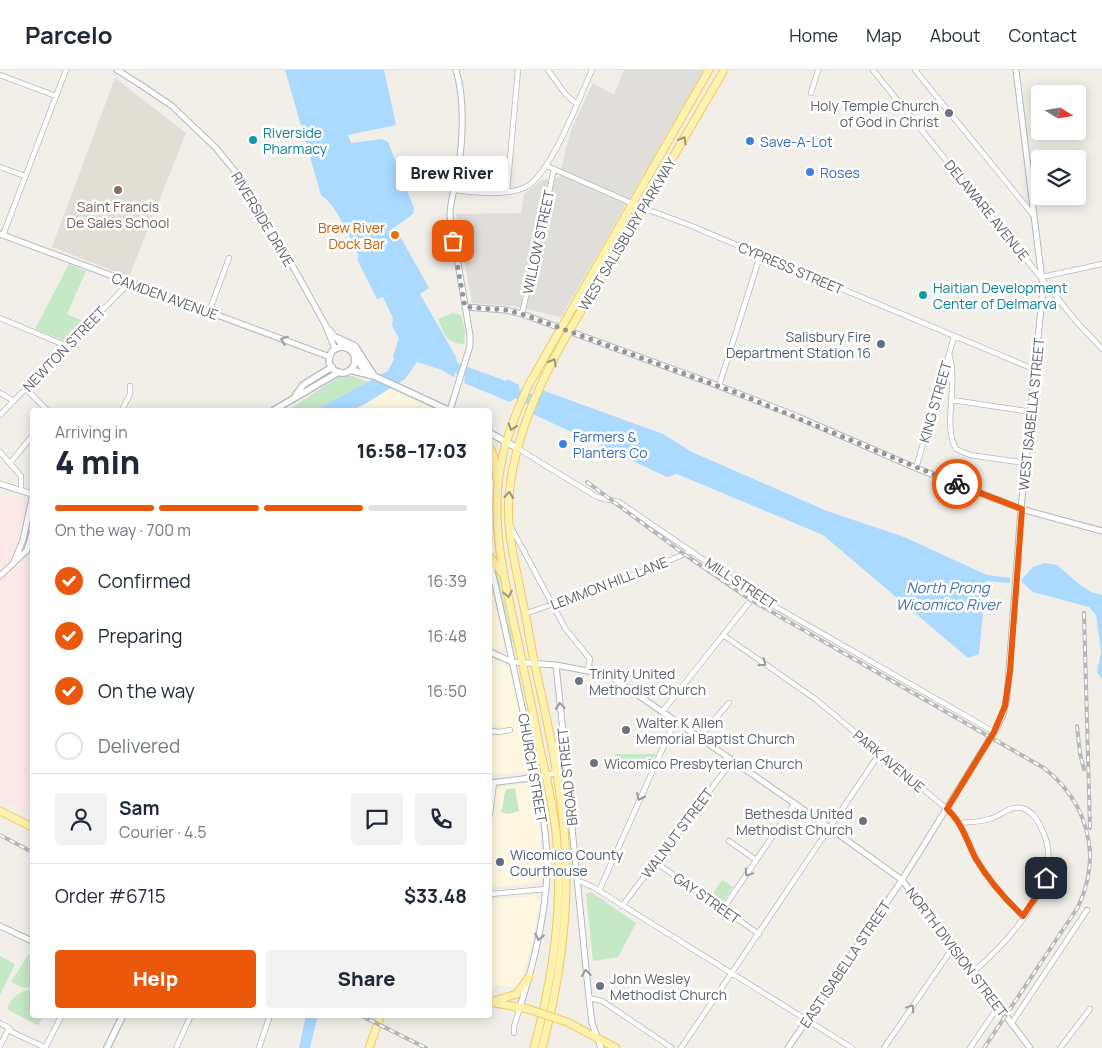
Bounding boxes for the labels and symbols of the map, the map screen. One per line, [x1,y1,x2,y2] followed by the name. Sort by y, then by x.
[1031,85,1086,140] north arrow
[810,96,939,131] place label: Holy Temple Church of God in Christ
[943,107,955,119] marker: Holy Temple Church of God in Christ
[263,123,328,158] place label: Riverside Pharmacy
[760,132,833,151] place label: Save-A-Lot
[247,134,259,146] marker: Riverside Pharmacy
[744,135,756,147] marker: Save-A-Lot
[676,137,686,146] one-way arrow
[574,154,680,314] street label: WEST SALISBURY PARKWAY
[397,156,509,191] callout: Brew River
[940,156,1034,264] street label: DELAWARE AVENUE
[820,163,860,182] place label: Roses
[804,166,816,178] marker: Roses
[227,168,299,270] street label: RIVERSIDE DRIVE
[112,184,124,196] marker: Saint Francis De Sales School
[518,187,558,296] street label: WILLOW STREET
[67,197,169,232] place label: Saint Francis De Sales School
[318,218,385,253] place label: Brew River Dock Bar
[432,220,474,262] pin
[389,229,401,241] marker: Brew River Dock Bar
[735,237,847,299] street label: CYPRESS STREET
[109,268,221,324] street label: CAMDEN AVENUE
[933,278,1068,313] place label: Haitian Development Center of Delmarva
[917,289,929,301] marker: Haitian Development Center of Delmarva
[18,302,110,396] street label: NEWTON STREET
[726,327,871,362] place label: Salisbury Fire Department Station 16
[280,336,289,346] one-way arrow
[1014,336,1049,491] street label: WEST ISABELLA STREET
[875,338,887,350] marker: Salisbury Fire Department Station 16
[547,358,557,367] one-way arrow
[914,358,956,445] street label: KING STREET
[508,422,518,431] one-way arrow
[573,427,648,462] place label: Farmers & Planters Co
[557,438,569,450] marker: Farmers & Planters Co
[932,459,982,509] courier
[503,490,514,498] one-way arrow
[548,552,670,614] street label: LEMMON HILL LANE
[702,553,781,614] street label: MILL STREET
[896,577,1003,615] water label: North Prong Wicomico River
[502,590,512,599] one-way arrow
[757,657,767,666] one-way arrow
[589,664,706,699] place label: Trinity United Methodist Church
[573,675,585,687] marker: Trinity United Methodist Church
[555,702,566,710] one-way arrow
[514,712,552,825] street label: CHURCH STREET
[636,713,795,748] place label: Walter K Allen Memorial Baptist Church
[620,724,632,736] marker: Walter K Allen Memorial Baptist Church
[849,725,929,797] street label: PARK AVENUE
[552,726,582,827] street label: BROAD STREET
[604,754,803,773] place label: Wicomico Presbyterian Church
[588,757,600,769] marker: Wicomico Presbyterian Church
[637,783,718,882] street label: WALNUT STREET
[636,792,647,801] one-way arrow
[736,804,853,839] place label: Bethesda United Methodist Church
[857,815,869,827] marker: Bethesda United Methodist Church
[510,845,624,880] place label: Wicomico County Courthouse
[494,856,506,868] marker: Wicomico County Courthouse
[1025,857,1067,899] pin
[744,867,754,876] one-way arrow
[670,868,745,928] street label: GAY STREET
[902,883,1013,1021] street label: NORTH DIVISION STREET
[795,896,895,1031] street label: EAST ISABELLA STREET
[534,933,544,942] one-way arrow
[581,968,592,976] one-way arrow
[610,969,727,1004] place label: John Wesley Methodist Church
[594,980,606,992] marker: John Wesley Methodist Church
[905,1004,914,1014] one-way arrow

